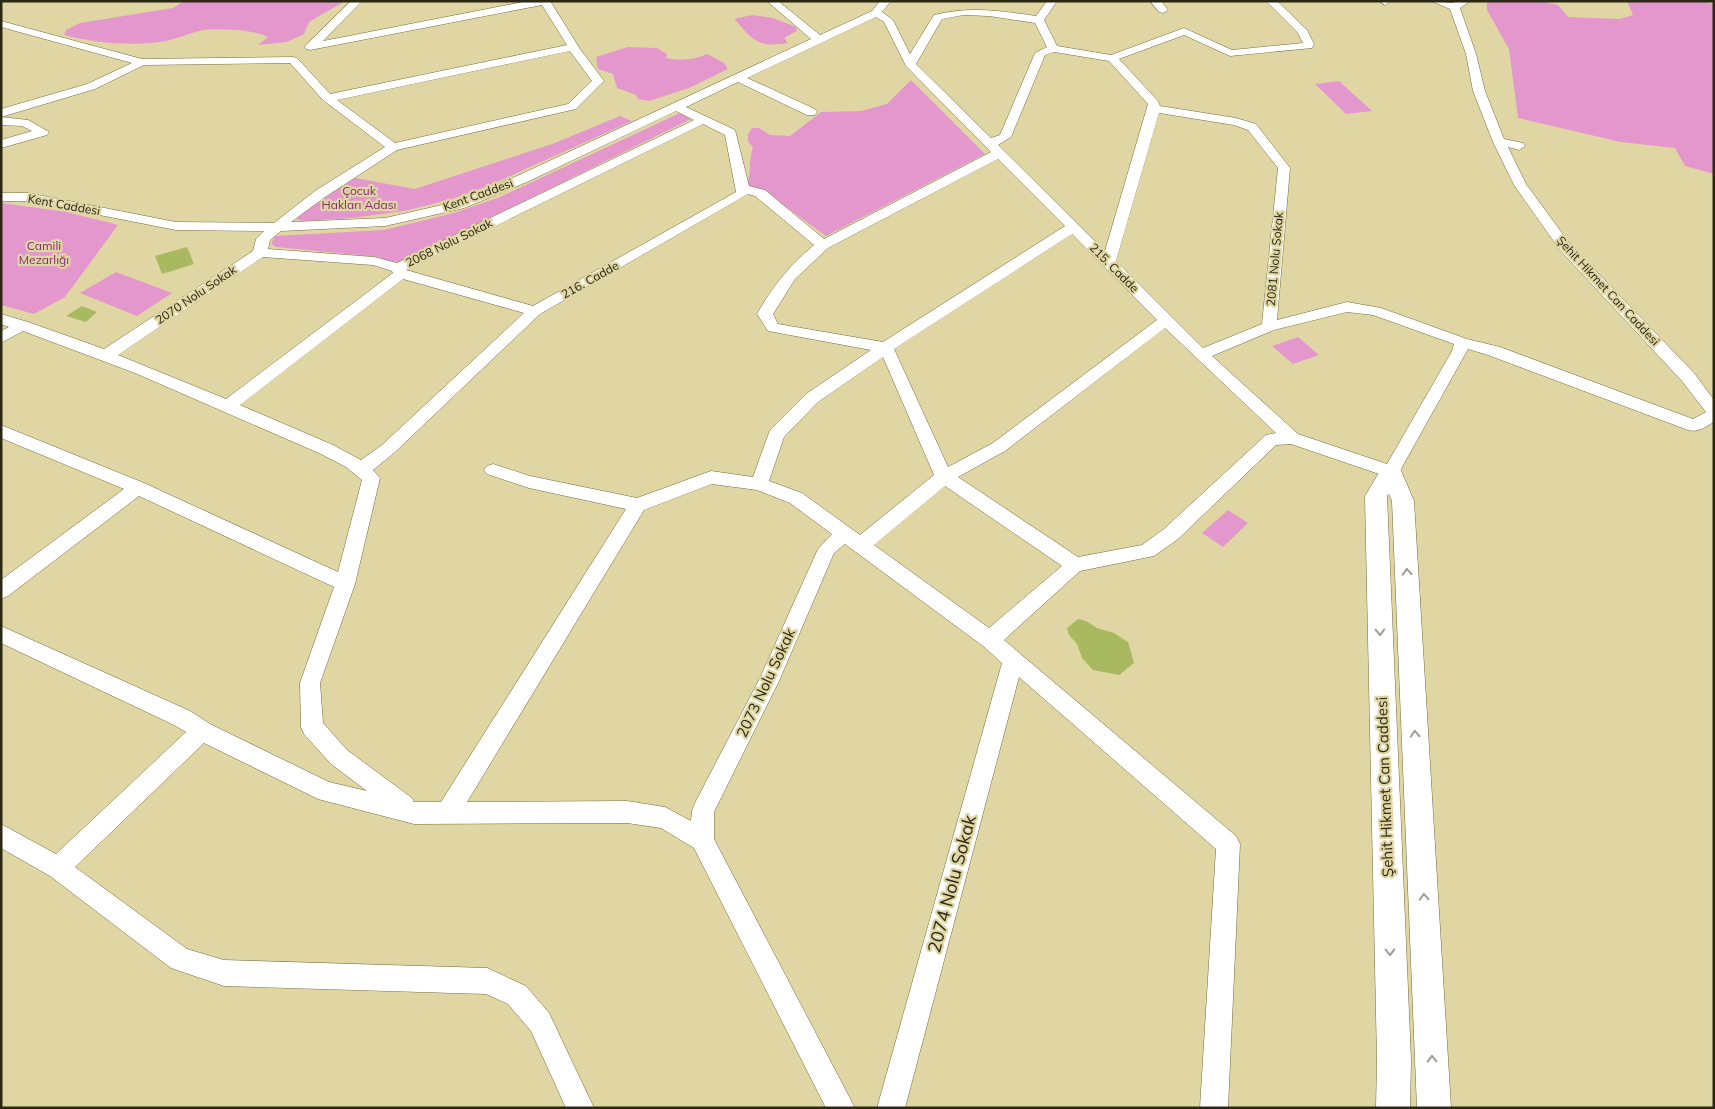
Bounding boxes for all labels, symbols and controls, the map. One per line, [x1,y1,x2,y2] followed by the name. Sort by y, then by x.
[441,175,515,214] street label: Kent Caddesi
[322,183,396,212] park label: Çocuk Hakları Adası
[27,191,102,218] street label: Kent Caddesi
[1263,210,1286,307] street label: 2081 Nolu Sokak
[403,215,495,270] street label: 2068 Nolu Sokak
[1554,233,1663,349] street label: Şehit Hikmet Can Caddesi
[19,238,69,267] park label: Camili Mezarlığı
[1087,240,1142,295] street label: 215. Cadde
[558,258,621,302] street label: 216. Cadde
[152,261,240,327] street label: 2070 Nolu Sokak
[1402,568,1412,576] one-way arrow
[732,625,799,740] street label: 2073 Nolu Sokak
[1375,628,1386,636] one-way arrow
[1372,697,1397,877] street label: Şehit Hikmet Can Caddesi
[1410,730,1421,738] one-way arrow
[922,812,981,955] street label: 2074 Nolu Sokak
[1418,892,1429,900] one-way arrow
[1385,948,1396,956] one-way arrow
[1426,1055,1437,1063] one-way arrow

